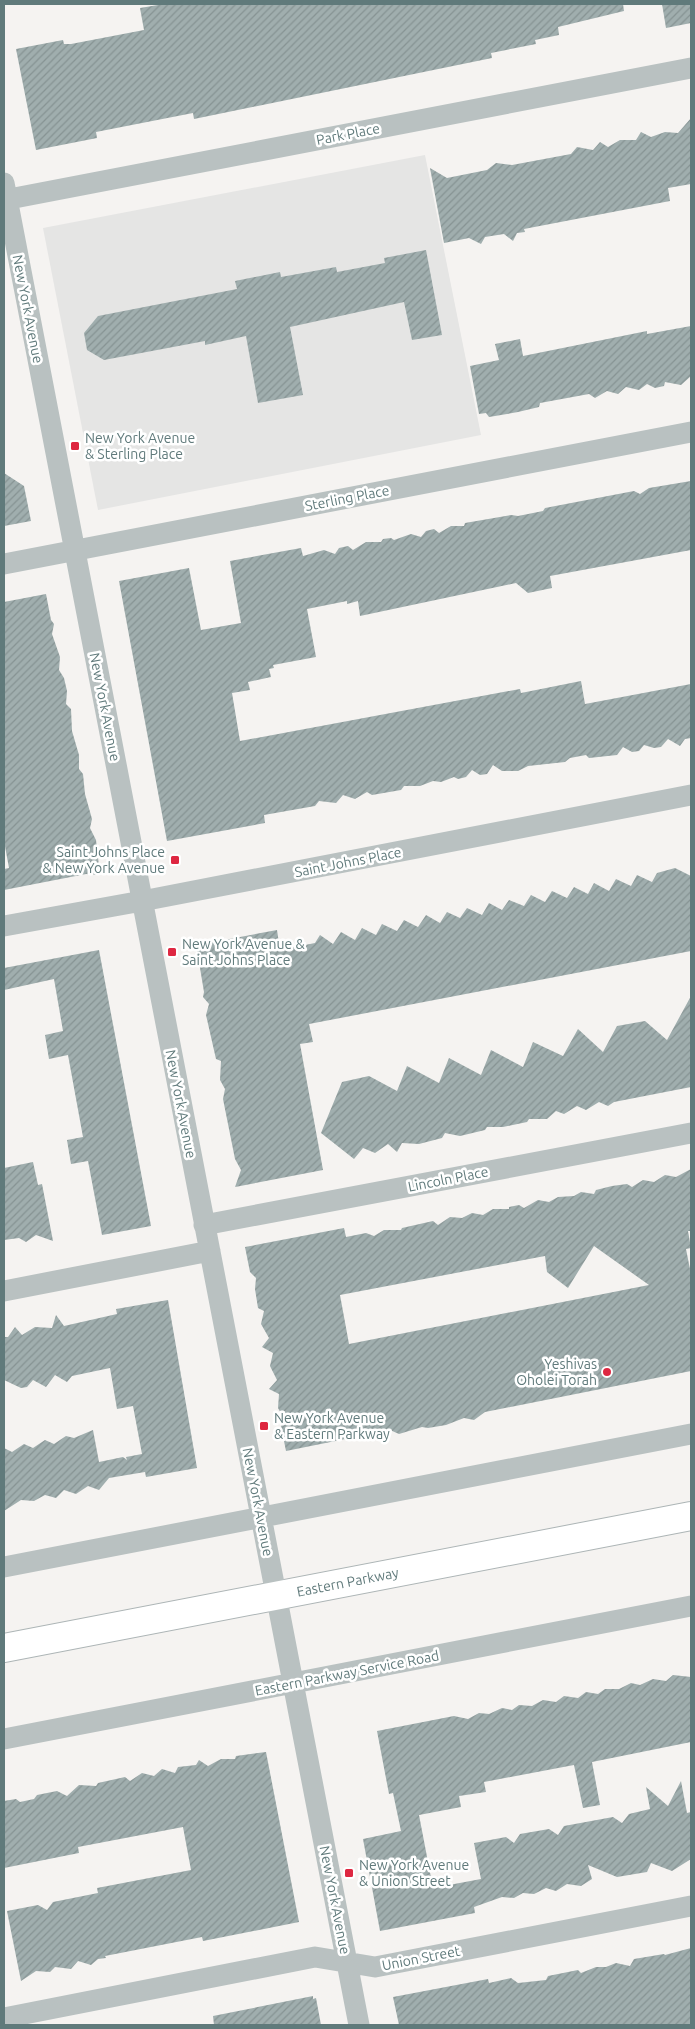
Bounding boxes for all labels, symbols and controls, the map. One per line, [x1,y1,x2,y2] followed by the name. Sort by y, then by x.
[315,120,381,148] street label: Park Place
[10,253,46,365] street label: New York Avenue
[85,430,195,462] place label: New York Avenue & Sterling Place
[69,440,81,452] marker: New York Avenue & Sterling Place
[303,482,391,514] street label: Sterling Place
[87,651,123,763] street label: New York Avenue
[42,844,165,876] place label: Saint Johns Place & New York Avenue
[293,844,403,880] street label: Saint Johns Place
[169,854,181,866] marker: Saint Johns Place & New York Avenue
[182,936,305,968] place label: New York Avenue & Saint Johns Place
[166,946,178,958] marker: New York Avenue & Saint Johns Place
[163,1048,199,1160] street label: New York Avenue
[406,1163,490,1195] street label: Lincoln Place
[516,1356,597,1388] place label: Yeshivas Oholei Torah
[601,1366,613,1378] marker: Yeshivas Oholei Torah
[274,1410,390,1442] place label: New York Avenue & Eastern Parkway
[258,1420,270,1432] marker: New York Avenue & Eastern Parkway
[240,1446,276,1558] street label: New York Avenue
[295,1564,400,1600] street label: Eastern Parkway
[254,1647,440,1699] street label: Eastern Parkway Service Road
[317,1844,353,1956] street label: New York Avenue
[359,1857,469,1889] place label: New York Avenue & Union Street
[343,1867,355,1879] marker: New York Avenue & Union Street
[380,1942,462,1973] street label: Union Street

